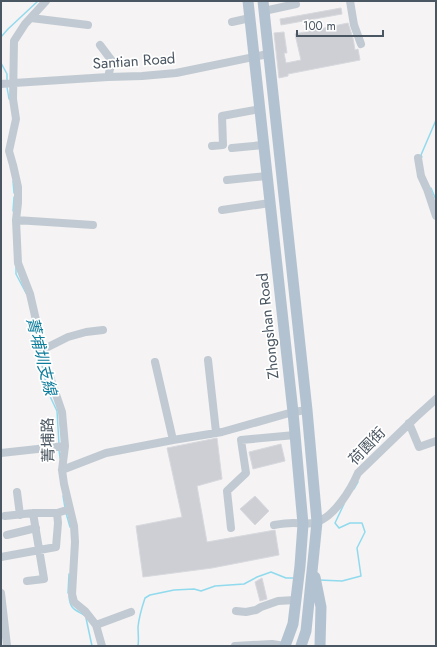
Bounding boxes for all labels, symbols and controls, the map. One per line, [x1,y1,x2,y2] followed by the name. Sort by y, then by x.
[297,12,383,38] scale bar
[303,17,336,35] text: 100 m
[92,47,176,75] street label: Santian Road
[251,272,285,380] street label: Zhongshan Road
[21,315,63,400] water label: 菁埔圳支線
[37,417,59,463] street label: 菁埔路
[343,422,391,470] street label: 荷園街

